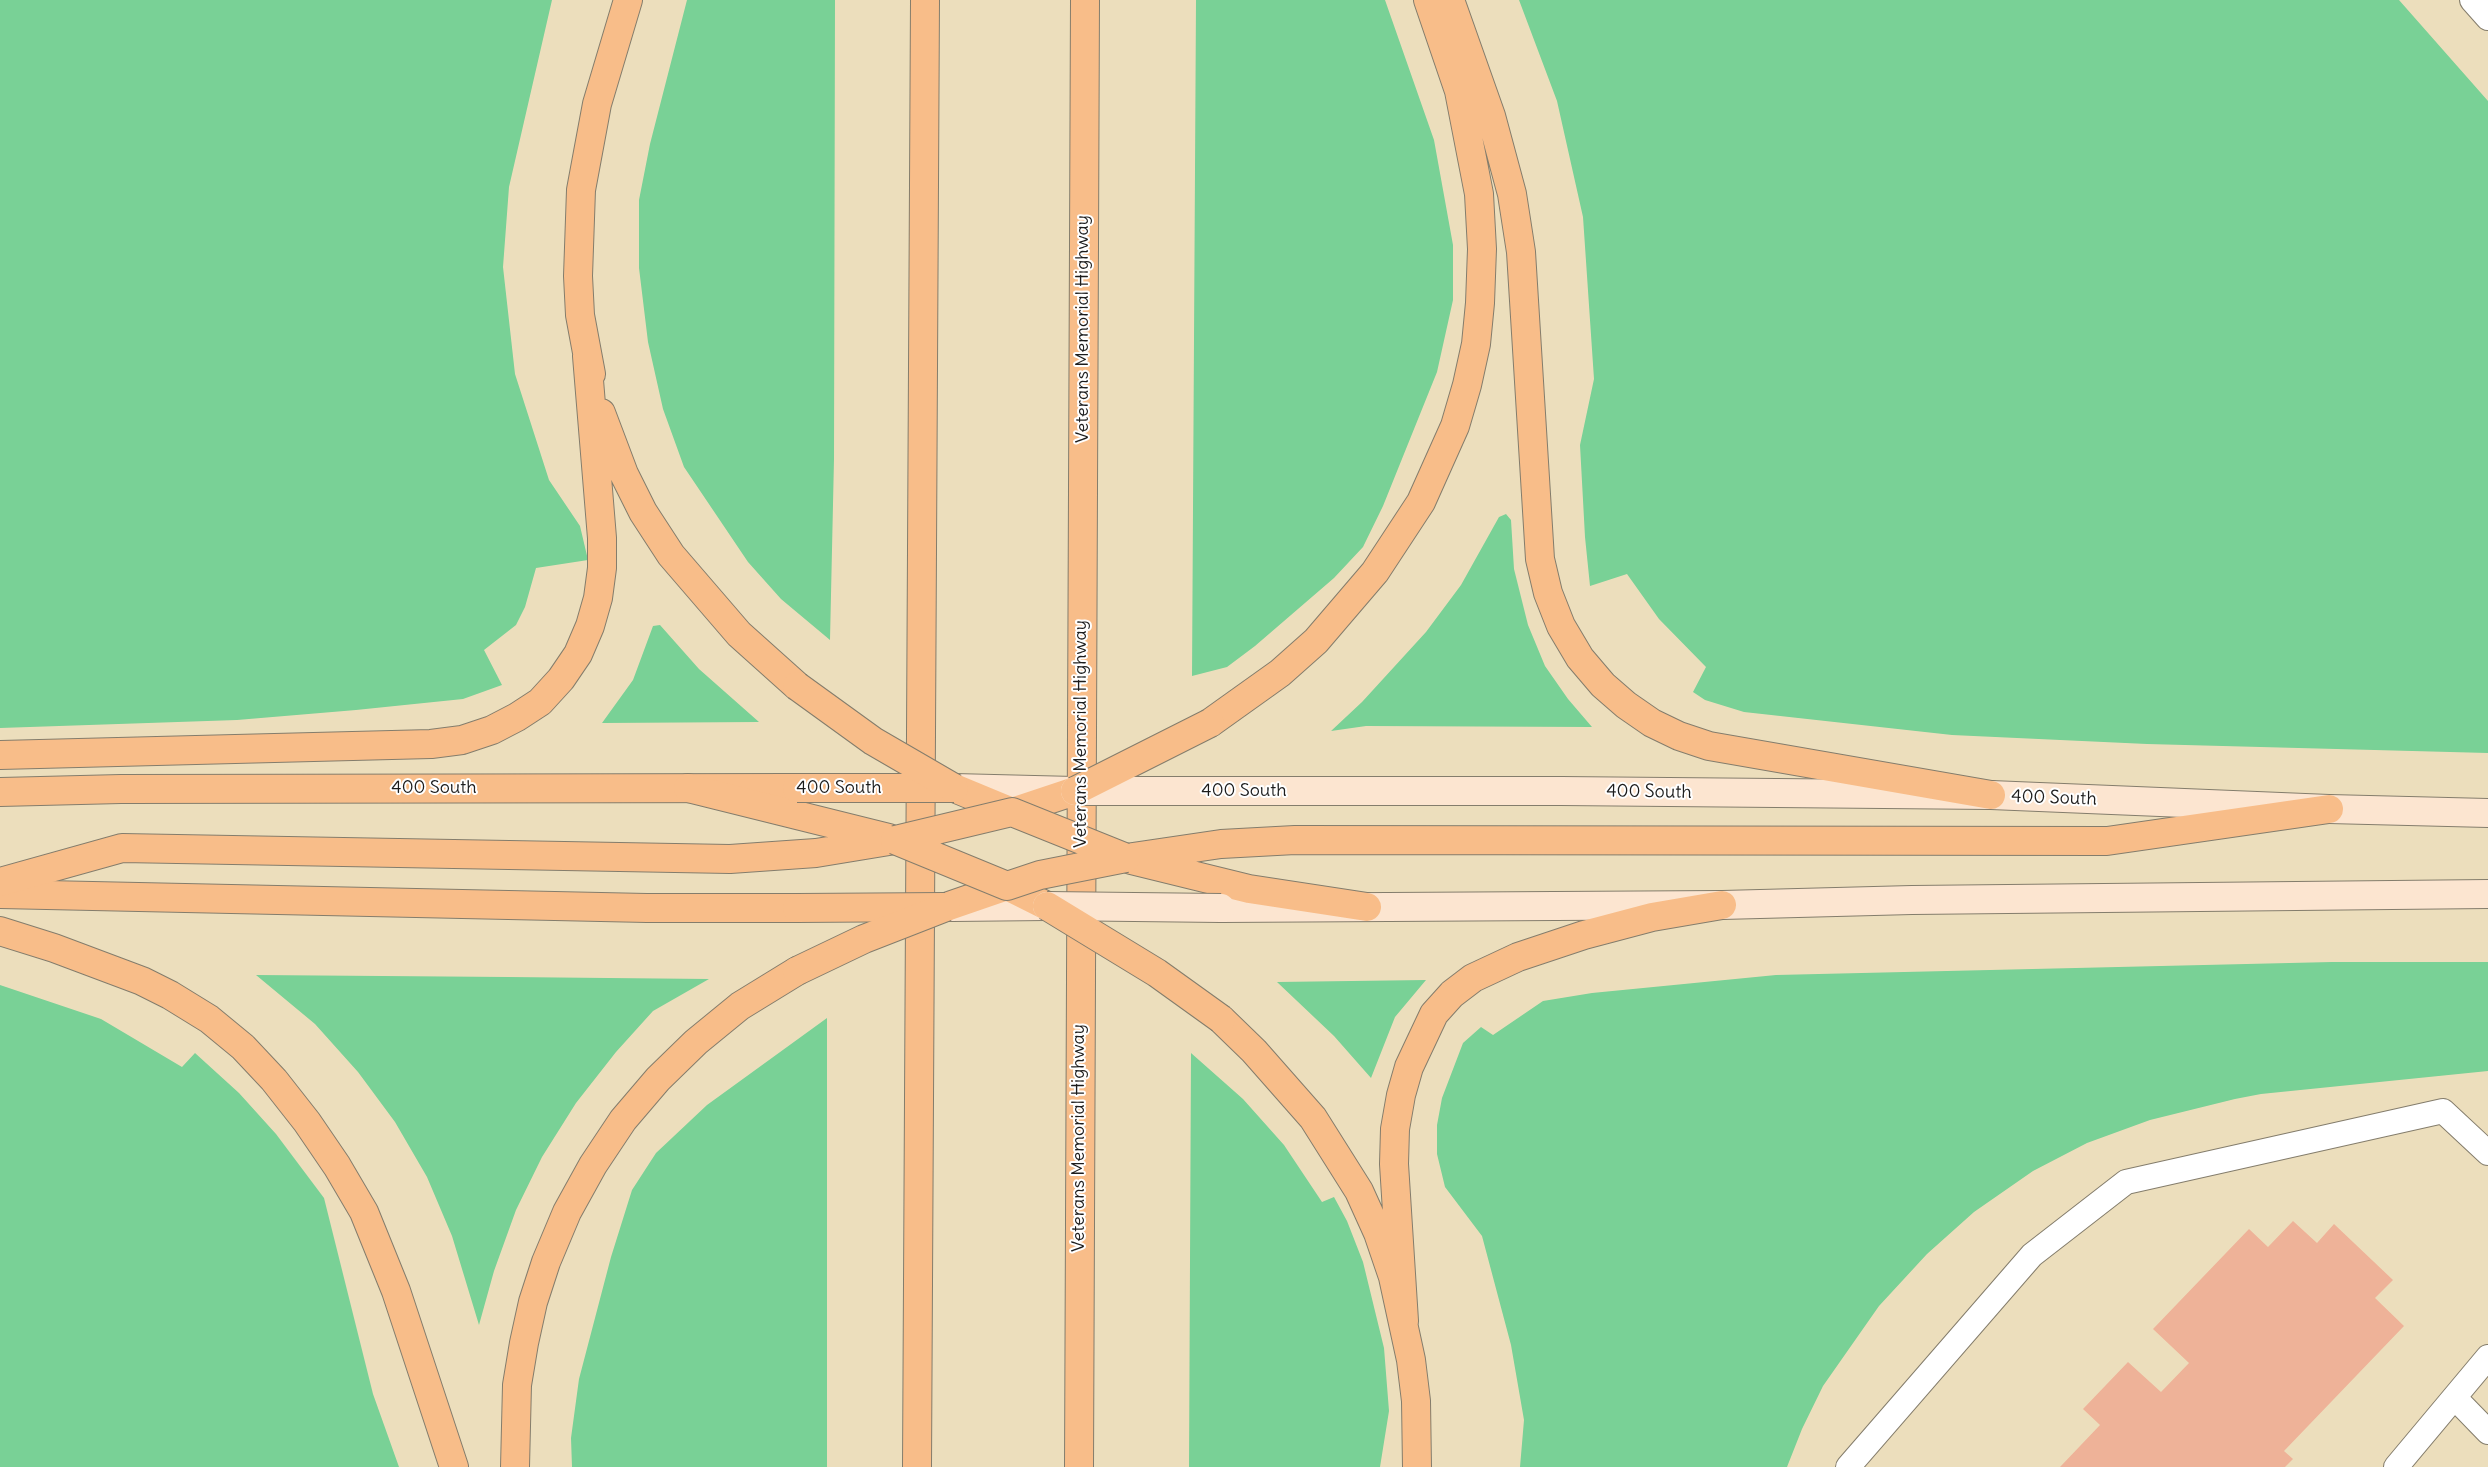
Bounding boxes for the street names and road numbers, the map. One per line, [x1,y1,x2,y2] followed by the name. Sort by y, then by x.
[1072,215,1094,443] street label: Veterans Memorial Highway
[1070,620,1092,848] street label: Veterans Memorial Highway
[391,777,477,799] street label: 400 South
[796,777,882,799] street label: 400 South
[1201,780,1287,802] street label: 400 South
[1606,780,1692,804] street label: 400 South
[2011,786,2097,810] street label: 400 South
[1068,1024,1090,1252] street label: Veterans Memorial Highway

